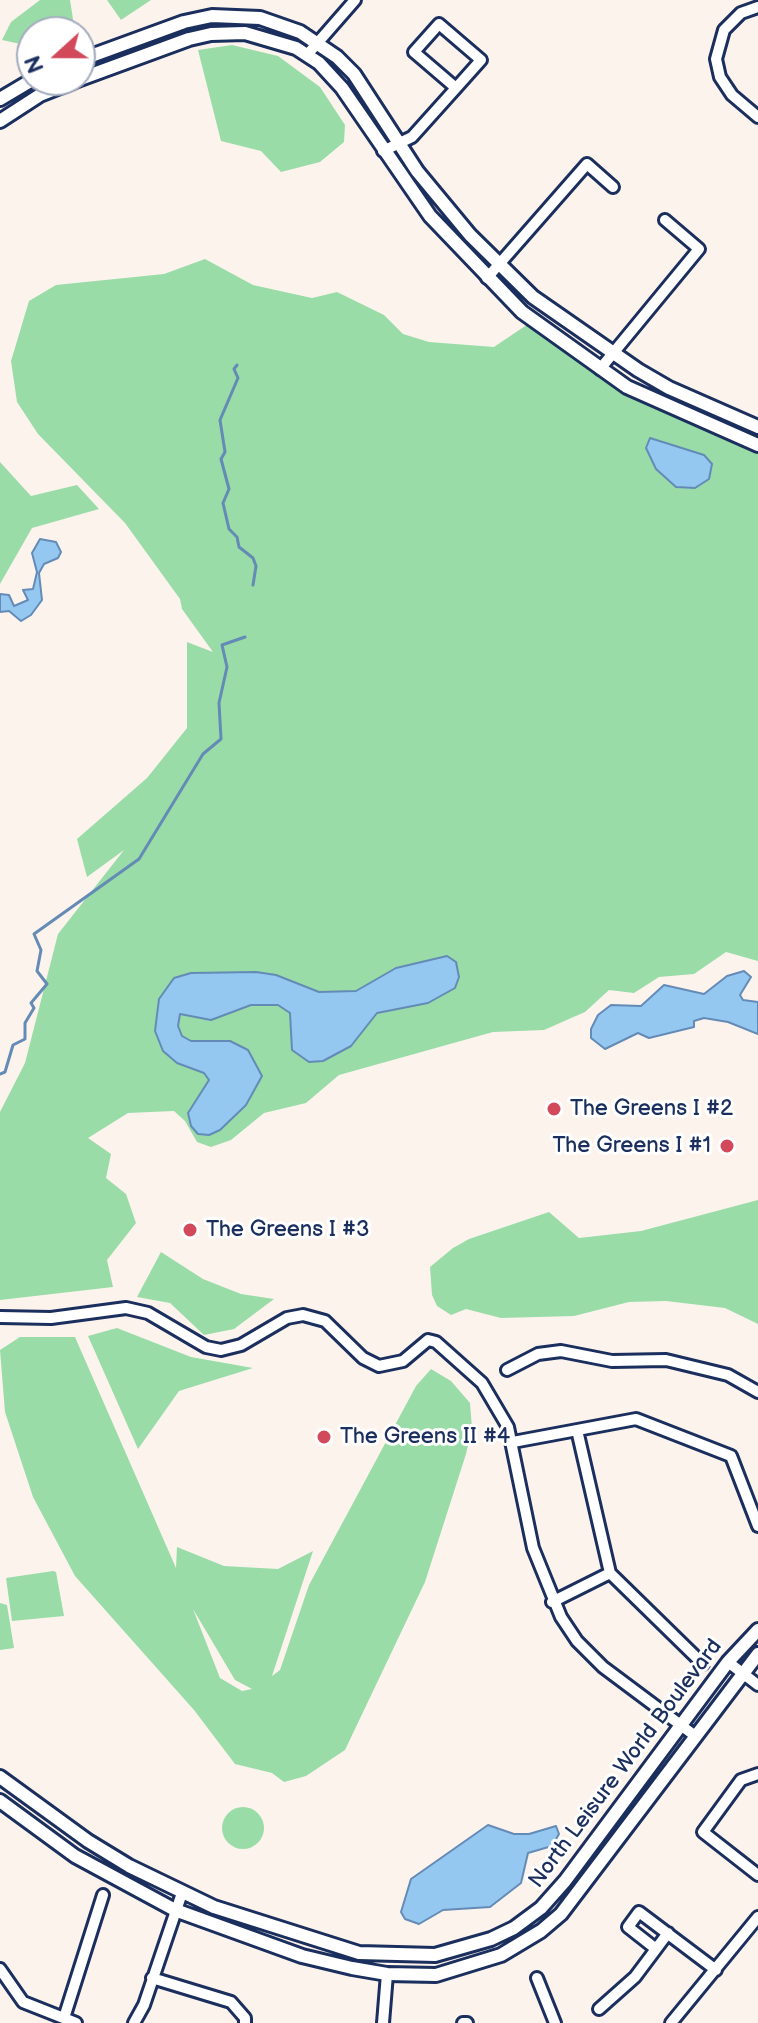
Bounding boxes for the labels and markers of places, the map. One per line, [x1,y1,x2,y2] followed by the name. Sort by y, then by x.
[570,1096,733,1122] place label: The Greens I #2
[545,1100,563,1118] marker: The Greens I #2
[552,1133,711,1159] place label: The Greens I #1
[718,1137,736,1155] marker: The Greens I #1
[206,1217,370,1243] place label: The Greens I #3
[181,1221,199,1239] marker: The Greens I #3
[340,1424,510,1450] place label: The Greens II #4
[315,1428,333,1446] marker: The Greens II #4

